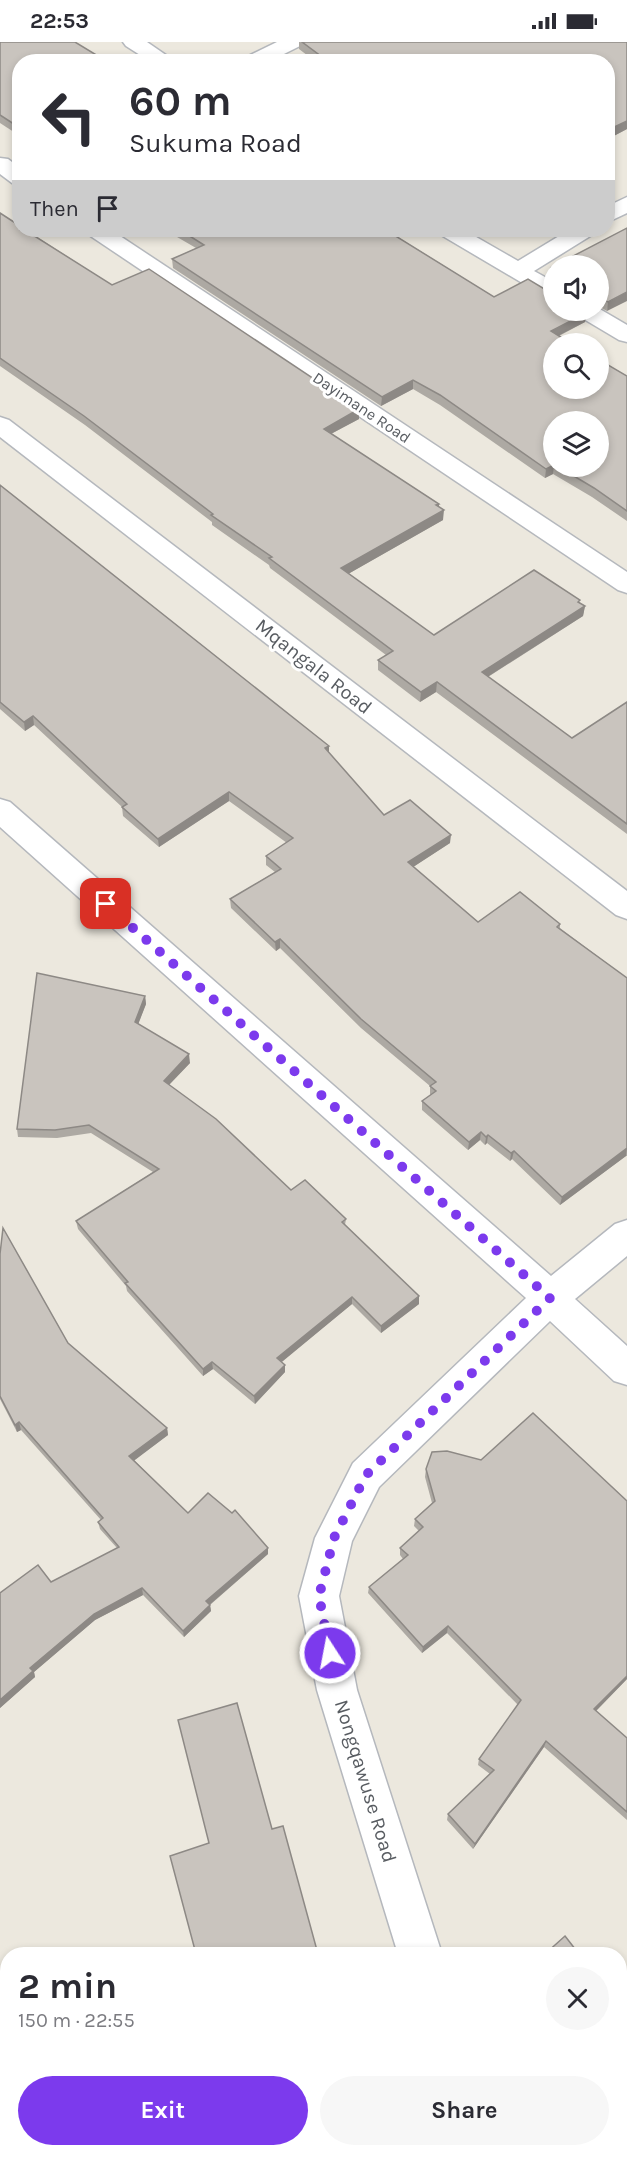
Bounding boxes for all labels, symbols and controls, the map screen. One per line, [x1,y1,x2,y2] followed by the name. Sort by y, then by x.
[30,8,89,34] text: 22:53
[129,76,232,126] text: 60 m
[30,78,108,156] icon: left
[129,127,302,159] text: Sukuma Road
[91,192,124,225] icon: arrive
[30,196,79,222] text: Then
[543,255,609,477] map controls
[543,255,609,321] button: sound
[543,333,609,399] button: search
[309,368,414,447] street label: Dayimane Road
[543,411,609,477] button: layers
[251,614,376,719] street label: Mqangala Road
[80,878,131,929] pin
[89,887,122,920] icon: arrive
[298,1621,362,1685] position arrow
[330,1697,401,1865] street label: Nongqawuse Road
[18,1965,117,2007] text: 2 min
[546,1967,609,2030] button: close
[18,2009,135,2032] text: 150 m · 22:55
[18,2076,308,2145] button: Exit
[320,2076,609,2145] button: Share

